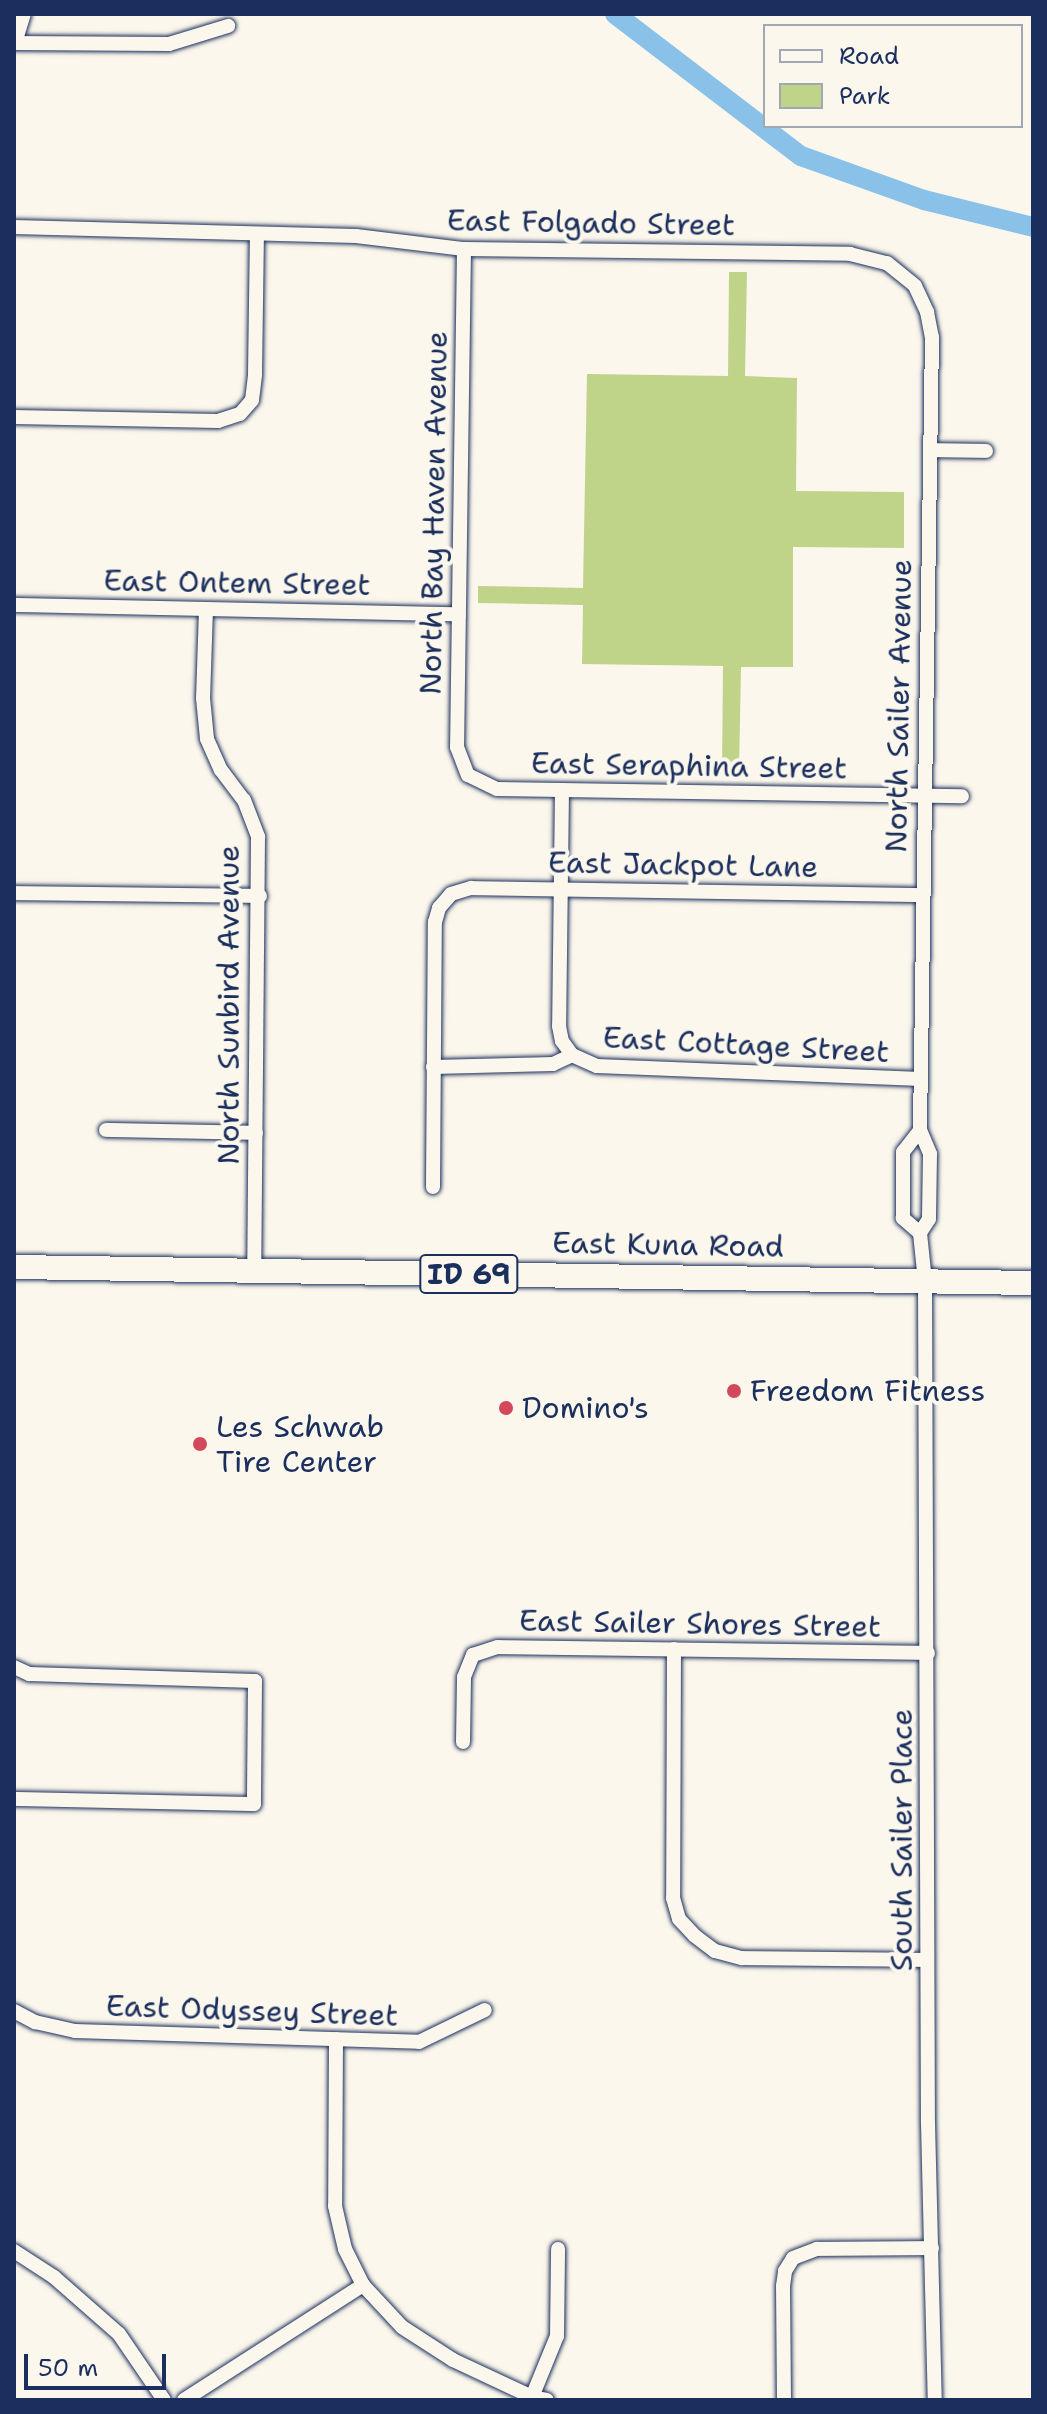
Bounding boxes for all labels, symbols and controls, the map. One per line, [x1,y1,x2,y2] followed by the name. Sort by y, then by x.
[763,24,1023,128] legend
[839,40,899,72] text: Road
[839,80,891,112] text: Park
[446,202,736,244] street label: East Folgado Street
[413,331,455,695] street label: North Bay Haven Avenue
[878,559,920,853] street label: North Sailer Avenue
[103,563,371,603] street label: East Ontem Street
[531,745,847,787] street label: East Seraphina Street
[211,845,247,1165] street label: North Sunbird Avenue
[548,845,818,885] street label: East Jackpot Lane
[602,1020,890,1070] street label: East Cottage Street
[552,1225,784,1265] street label: East Kuna Road
[419,1250,519,1298] road number: ID 69
[750,1373,985,1409] place label: Freedom Fitness
[725,1382,743,1400] marker: Freedom Fitness
[522,1390,649,1426] place label: Domino's
[497,1399,515,1417] marker: Domino's
[216,1409,384,1480] place label: Les Schwab Tire Center
[191,1435,209,1453] marker: Les Schwab Tire Center
[519,1603,881,1645] street label: East Sailer Shores Street
[884,1709,920,1971] street label: South Sailer Place
[105,1988,399,2034] street label: East Odyssey Street
[28,2338,170,2388] scale bar
[38,2352,98,2384] text: 50 m

